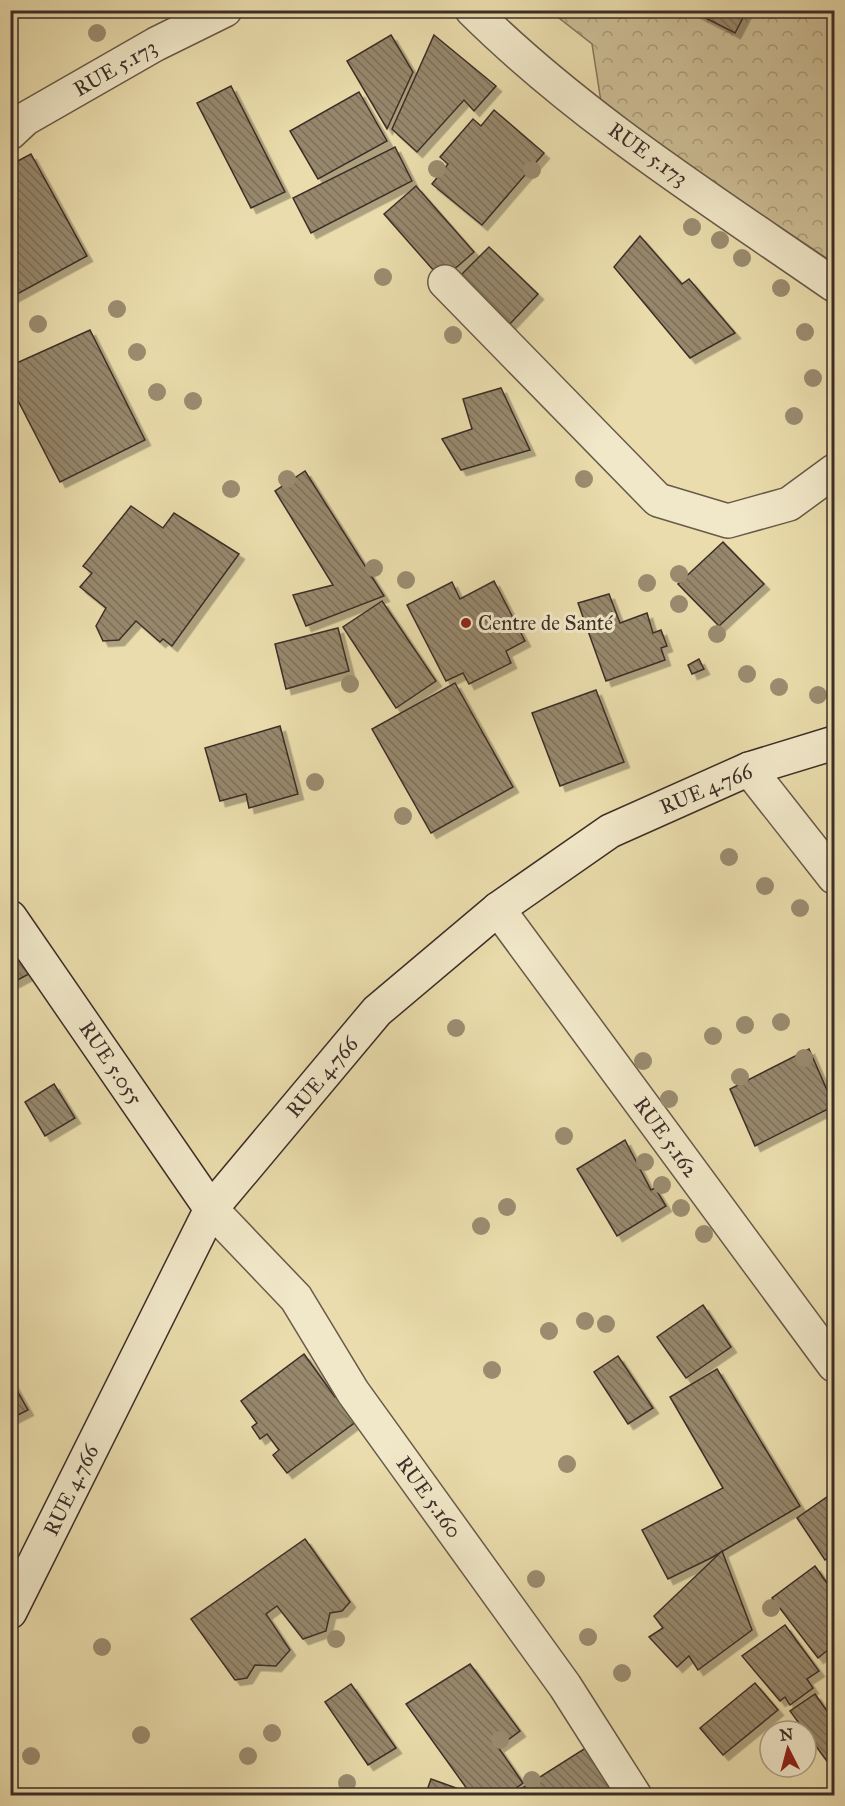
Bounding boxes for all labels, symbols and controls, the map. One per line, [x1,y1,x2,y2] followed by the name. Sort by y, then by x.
[69,34,161,102] street label: RUE 5.173
[603,117,693,191] street label: RUE 5.173
[478,610,613,636] place label: Centre de Santé
[459,616,473,630] marker: Centre de Santé
[656,757,757,820] street label: RUE 4.766
[74,1016,149,1110] street label: RUE 5.055
[280,1030,364,1123] street label: RUE 4.766
[628,1092,704,1183] street label: RUE 5.162
[38,1439,105,1540] street label: RUE 4.766
[391,1451,467,1543] street label: RUE 5.160
[758,1719,818,1779] north arrow
[779,1724,795,1745] text: N

